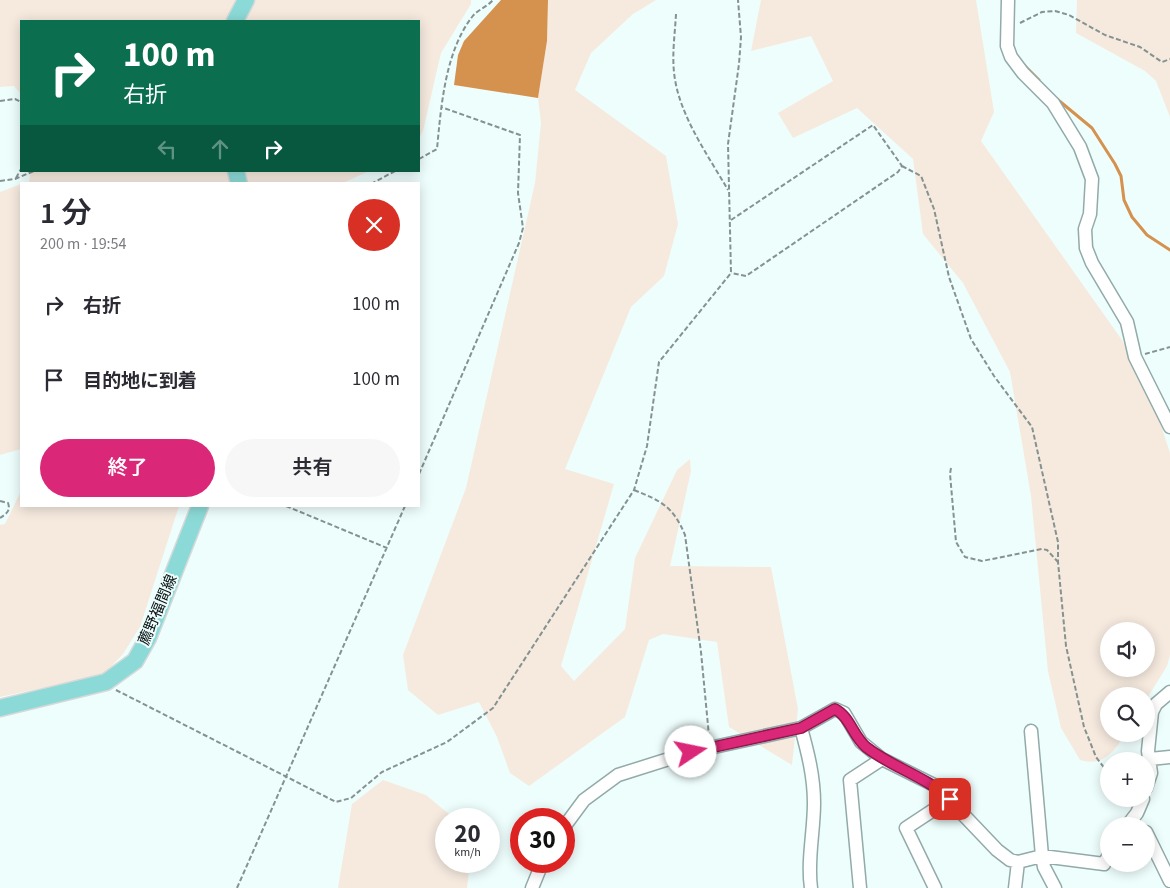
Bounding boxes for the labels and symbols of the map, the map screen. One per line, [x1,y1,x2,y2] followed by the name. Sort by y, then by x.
[134,571,182,649] street label: 薦野福間線
[664,725,716,777] position arrow
[929,778,971,820] pin
[510,808,575,873] speed limit sign: 30

